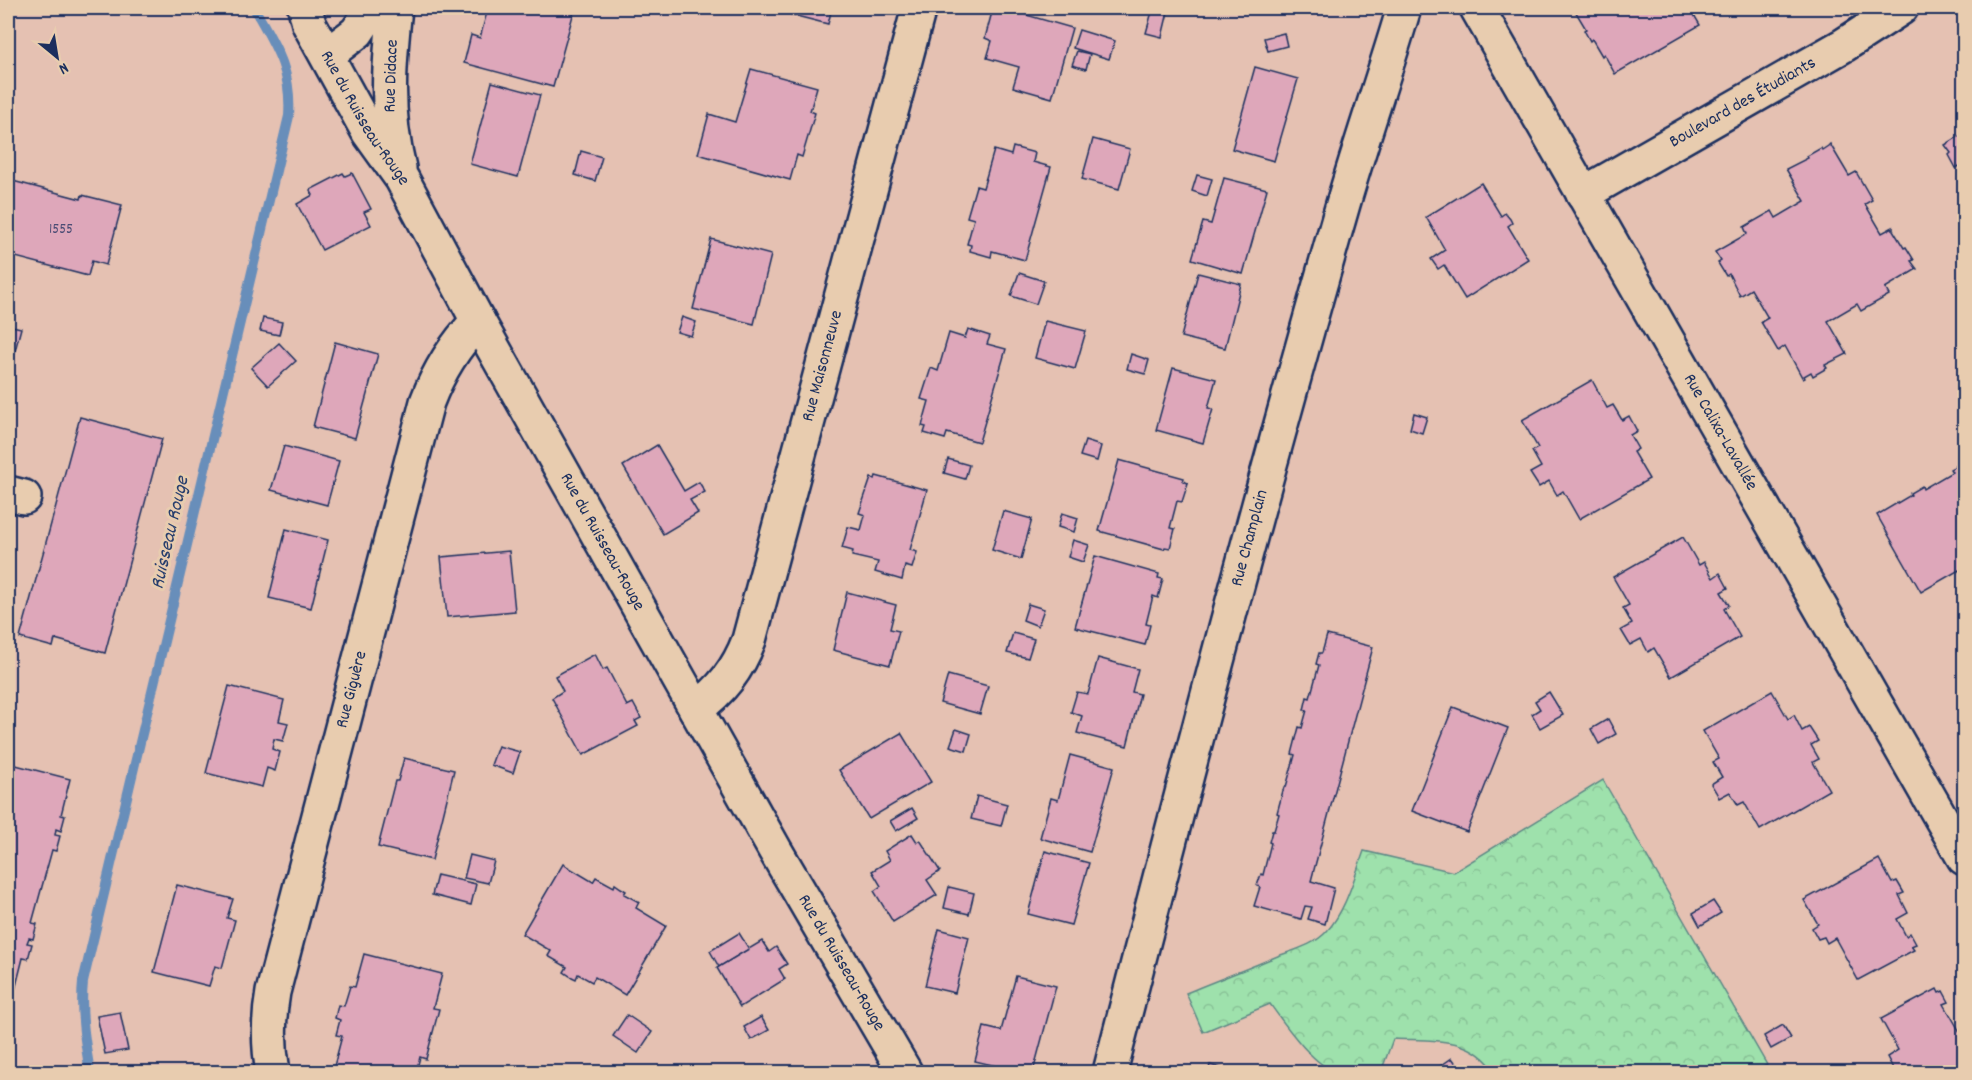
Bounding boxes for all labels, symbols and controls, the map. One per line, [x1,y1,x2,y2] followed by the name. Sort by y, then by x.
[27,27,87,87] north arrow
[378,39,406,113] street label: Rue Didace
[314,46,416,190] street label: Rue du Ruisseau-Rouge
[1665,51,1821,155] street label: Boulevard des Étudiants
[54,56,72,80] text: N
[49,219,73,241] house number: 1555
[796,308,850,424] street label: Rue Maisonneuve
[1677,369,1764,495] street label: Rue Calixa-Lavallée
[553,468,651,616] street label: Rue du Ruisseau-Rouge
[144,473,198,592] water label: Ruisseau Rouge
[1225,487,1275,589] street label: Rue Champlain
[330,648,374,731] street label: Rue Giguère
[791,890,891,1036] street label: Rue du Ruisseau-Rouge

